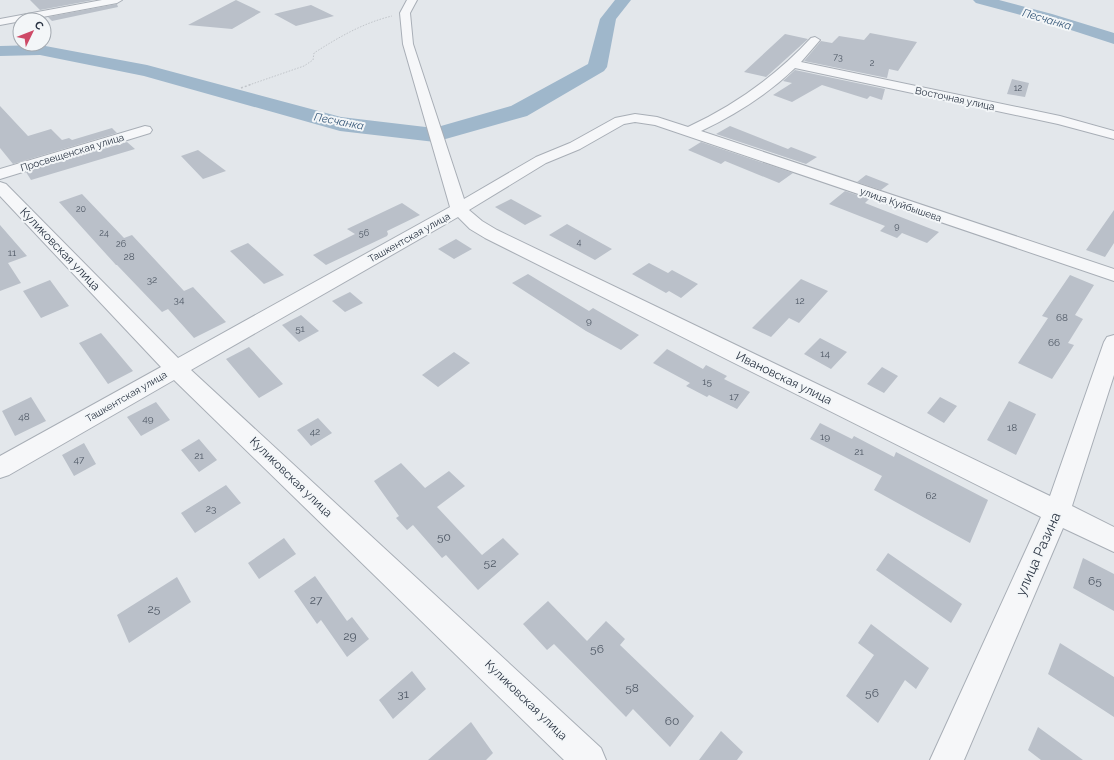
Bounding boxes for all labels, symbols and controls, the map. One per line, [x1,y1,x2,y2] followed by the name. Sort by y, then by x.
[1021,6,1073,33] water label: Песчанка
[12,12,52,52] north arrow
[32,18,47,33] text: С
[833,52,843,62] house number: 73
[870,58,875,68] house number: 2
[1014,83,1023,93] house number: 12
[914,85,996,112] street label: Восточная улица
[313,110,365,133] water label: Песчанка
[19,131,125,173] street label: Просвещенская улица
[859,185,943,224] street label: улица Куйбышева
[76,204,87,214] house number: 20
[17,205,103,293] street label: Куликовская улица
[366,210,452,264] street label: Ташкентская улица
[894,221,900,231] house number: 9
[99,228,109,238] house number: 24
[359,228,370,238] house number: 56
[577,237,582,247] house number: 4
[116,239,127,249] house number: 26
[8,247,17,258] house number: 11
[123,251,135,262] house number: 28
[147,274,157,285] house number: 32
[174,294,185,305] house number: 34
[795,295,805,306] house number: 12
[1056,312,1068,323] house number: 68
[586,315,592,326] house number: 9
[295,323,306,334] house number: 51
[1048,337,1060,348] house number: 66
[820,348,830,359] house number: 14
[734,349,834,407] street label: Ивановская улица
[84,369,169,424] street label: Ташкентская улица
[702,376,712,387] house number: 15
[729,391,739,402] house number: 17
[18,411,30,422] house number: 48
[142,413,154,424] house number: 49
[1007,422,1017,433] house number: 18
[310,426,320,437] house number: 42
[820,431,830,442] house number: 19
[247,434,335,520] street label: Куликовская улица
[854,446,864,457] house number: 21
[194,450,204,461] house number: 21
[74,454,85,465] house number: 47
[925,490,937,501] house number: 62
[206,503,216,514] house number: 23
[1012,510,1064,598] street label: улица Разина
[437,530,451,544] house number: 50
[484,556,496,570] house number: 52
[1088,574,1102,588] house number: 65
[310,593,323,607] house number: 27
[148,602,161,616] house number: 25
[343,629,357,643] house number: 29
[590,642,604,656] house number: 56
[482,657,570,743] street label: Куликовская улица
[625,681,639,695] house number: 58
[865,686,879,700] house number: 56
[397,687,409,701] house number: 31
[665,714,679,728] house number: 60

